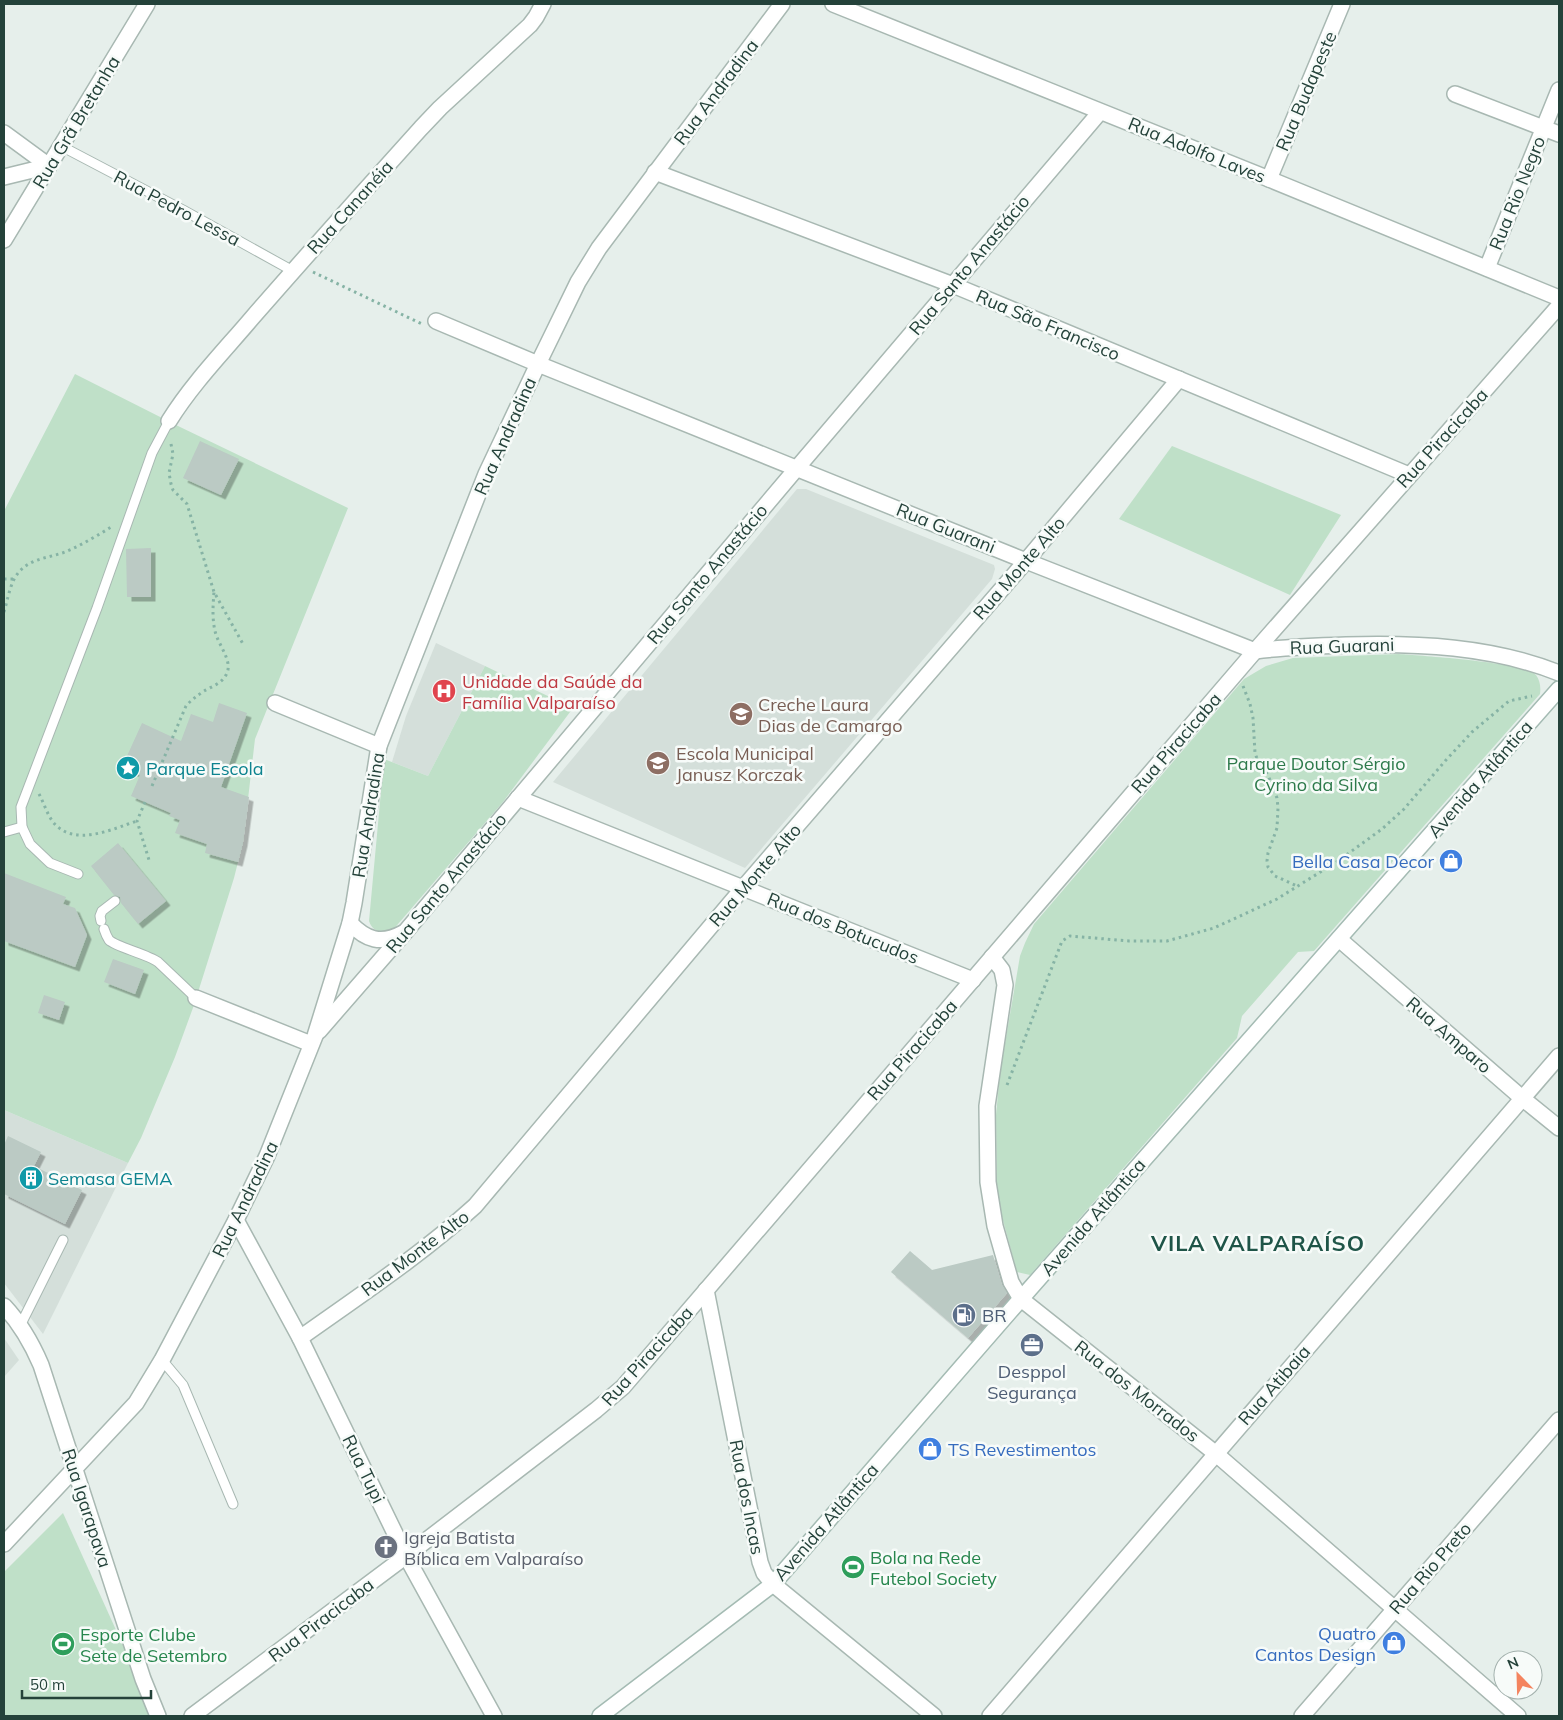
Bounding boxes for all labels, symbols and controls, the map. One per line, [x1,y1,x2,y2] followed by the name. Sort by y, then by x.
[1270,28,1342,154] street label: Rua Budapeste
[669,35,763,149] street label: Rua Andradina
[27,51,125,193] street label: Rua Grã Bretanha
[1125,112,1269,188] street label: Rua Adolfo Laves
[1484,133,1550,253] street label: Rua Rio Negro
[302,155,398,259] street label: Rua Cananéia
[110,165,244,251] street label: Rua Pedro Lessa
[904,190,1034,340] street label: Rua Santo Anastácio
[973,284,1123,366] street label: Rua São Francisco
[469,373,541,499] street label: Rua Andradina
[1391,383,1493,493] street label: Rua Piracicaba
[893,498,999,558] street label: Rua Guarani
[642,499,772,649] street label: Rua Santo Anastácio
[968,512,1070,624] street label: Rua Monte Alto
[1289,633,1395,659] street label: Rua Guarani
[462,670,642,714] place label: Unidade da Saúde da Família Valparaíso
[431,678,457,704] hospital icon: Unidade da Saúde da Família Valparaíso
[1126,688,1226,798] street label: Rua Piracicaba
[758,693,902,737] place label: Creche Laura Dias de Camargo
[728,701,754,727] school or university icon: Creche Laura Dias de Camargo
[1423,716,1537,842] street label: Avenida Atlântica
[676,742,814,786] place label: Escola Municipal Janusz Korczak
[645,750,671,776] school or university icon: Escola Municipal Janusz Korczak
[347,751,389,879] street label: Rua Andradina
[1227,752,1405,796] park label: Parque Doutor Sérgio Cyrino da Silva
[115,755,141,781] place icon: Parque Escola
[146,757,264,780] place label: Parque Escola
[381,808,511,958] street label: Rua Santo Anastácio
[704,819,806,931] street label: Rua Monte Alto
[1438,848,1464,874] shop icon: Bella Casa Decor
[1292,850,1434,873] place label: Bella Casa Decor
[764,887,922,969] street label: Rua dos Botucudos
[1402,992,1496,1078] street label: Rua Amparo
[862,995,962,1105] street label: Rua Piracicaba
[207,1137,283,1261] street label: Rua Andradina
[1036,1154,1150,1280] street label: Avenida Atlântica
[18,1165,44,1191] building icon: Semasa GEMA
[48,1167,172,1190] place label: Semasa GEMA
[356,1205,474,1301] street label: Rua Monte Alto
[1150,1229,1365,1257] district label: VILA VALPARAÍSO
[596,1301,698,1411] street label: Rua Piracicaba
[951,1302,977,1328] fuel station icon: BR
[982,1304,1007,1327] place label: BR
[1019,1332,1045,1358] office icon: Desppol Segurança
[1070,1335,1204,1447] street label: Rua dos Morrados
[1233,1340,1315,1430] street label: Rua Atibaia
[987,1360,1077,1404] place label: Desppol Segurança
[338,1431,390,1507] street label: Rua Tupi
[917,1436,943,1462] shop icon: TS Revestimentos
[725,1437,769,1557] street label: Rua dos Incas
[948,1438,1097,1461] place label: TS Revestimentos
[57,1446,117,1570] street label: Rua Igarapava
[769,1459,883,1585] street label: Avenida Atlântica
[1384,1517,1476,1619] street label: Rua Rio Preto
[404,1526,584,1570] place label: Igreja Batista Bíblica em Valparaíso
[373,1534,399,1560] church icon: Igreja Batista Bíblica em Valparaíso
[870,1546,997,1590] place label: Bola na Rede Futebol Society
[840,1554,866,1580] sports icon: Bola na Rede Futebol Society
[264,1573,378,1667] street label: Rua Piracicaba
[1255,1622,1376,1666] place label: Quatro Cantos Design
[80,1623,227,1667] place label: Esporte Clube Sete de Setembro
[1381,1630,1407,1656] shop icon: Quatro Cantos Design
[50,1631,76,1657] sports icon: Esporte Clube Sete de Setembro
[1493,1650,1543,1700] north arrow
[1505,1653,1521,1673] text: N
[22,1668,151,1700] scale bar
[30,1675,65,1694] text: 50 m

